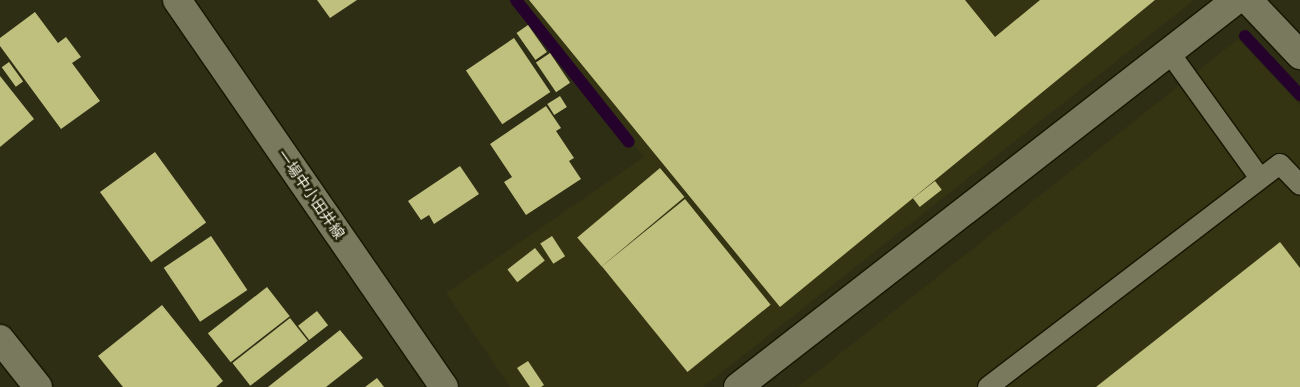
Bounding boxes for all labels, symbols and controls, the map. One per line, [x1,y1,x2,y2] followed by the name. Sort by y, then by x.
[274,146,348,242] street label: 一場中小田井線

